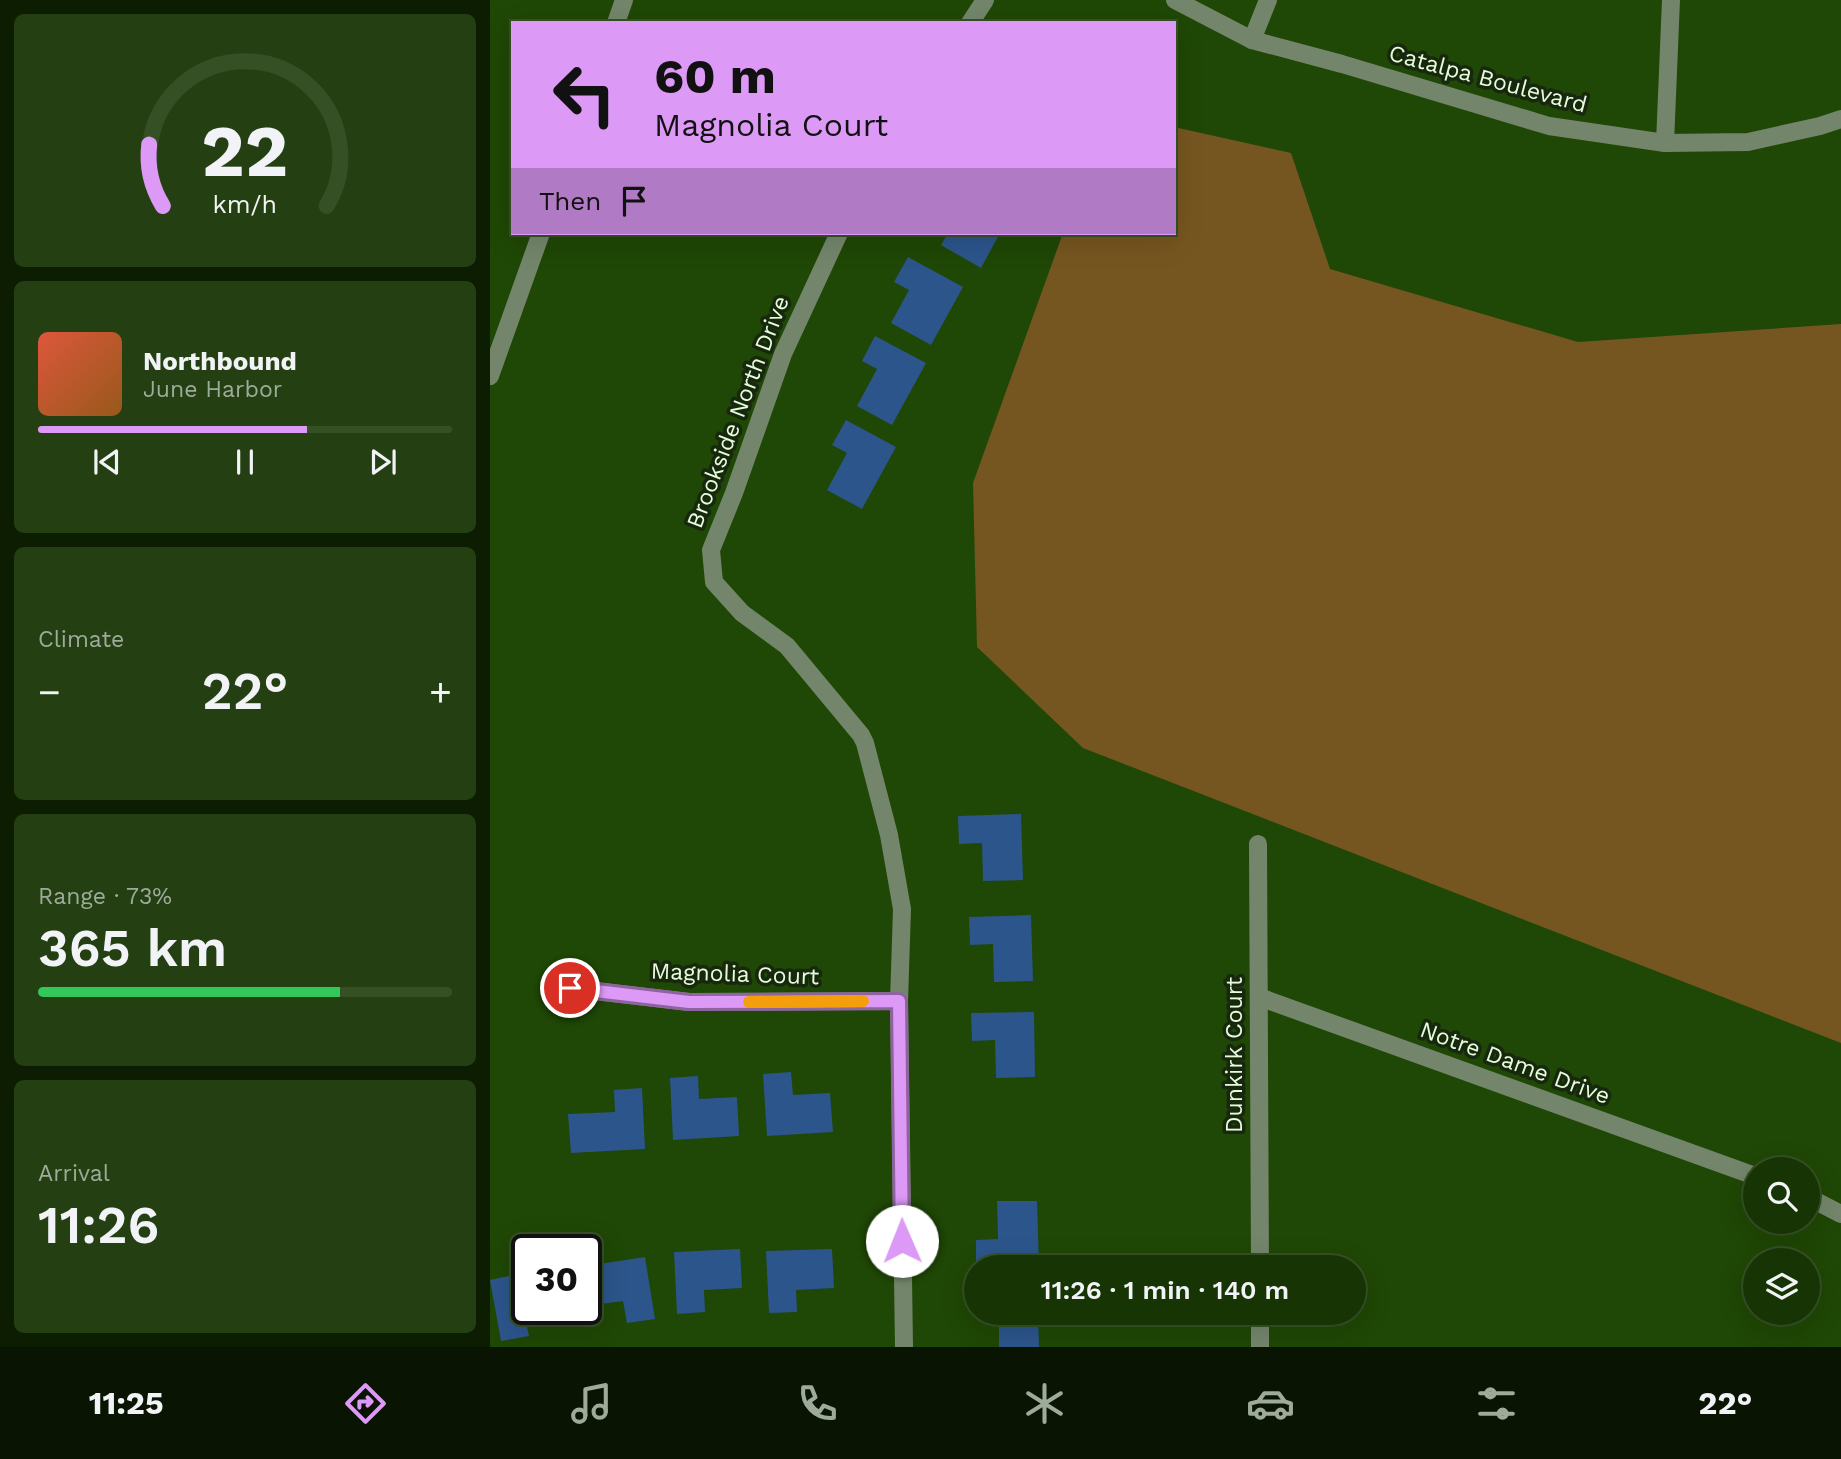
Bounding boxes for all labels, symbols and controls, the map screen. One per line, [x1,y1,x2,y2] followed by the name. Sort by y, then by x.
[1386,40,1590,118] street label: Catalpa Boulevard
[654,47,776,105] text: 60 m
[539,49,630,140] icon: left
[654,106,888,144] text: Magnolia Court
[202,109,288,195] text: 22
[615,182,653,220] icon: arrive
[539,186,601,216] text: Then
[213,190,277,219] text: km/h
[681,292,795,532] street label: Brookside North Drive
[143,346,297,376] text: Northbound
[143,376,282,403] text: June Harbor
[88,443,126,481] icon: previous
[226,443,264,481] icon: pause
[364,443,402,481] icon: next
[38,626,124,653] text: Climate
[202,661,288,722] text: 22°
[38,670,61,714] text: −
[429,670,452,714] text: +
[38,883,172,910] text: Range · 73%
[38,918,227,979] text: 365 km
[540,958,600,1018] pin
[650,958,820,990] street label: Magnolia Court
[551,969,589,1007] icon: arrive
[1221,977,1248,1133] street label: Dunkirk Court
[1416,1016,1614,1110] street label: Notre Dame Drive
[1743,1157,1820,1325] map controls
[1743,1157,1820,1234] button: search
[38,1160,110,1187] text: Arrival
[38,1195,159,1256] text: 11:26
[865,1204,939,1278] position arrow
[511,1234,602,1325] speed limit sign: 30
[1743,1248,1820,1325] button: layers
[1041,1275,1289,1305] text: 11:26 · 1 min · 140 m
[341,1379,390,1428] icon: directions
[567,1379,616,1428] icon: music
[793,1379,842,1428] icon: phone
[1020,1379,1069,1428] icon: climate
[1246,1379,1295,1428] icon: car
[1472,1379,1521,1428] icon: filters
[89,1384,164,1422] text: 11:25
[1698,1384,1752,1422] text: 22°

